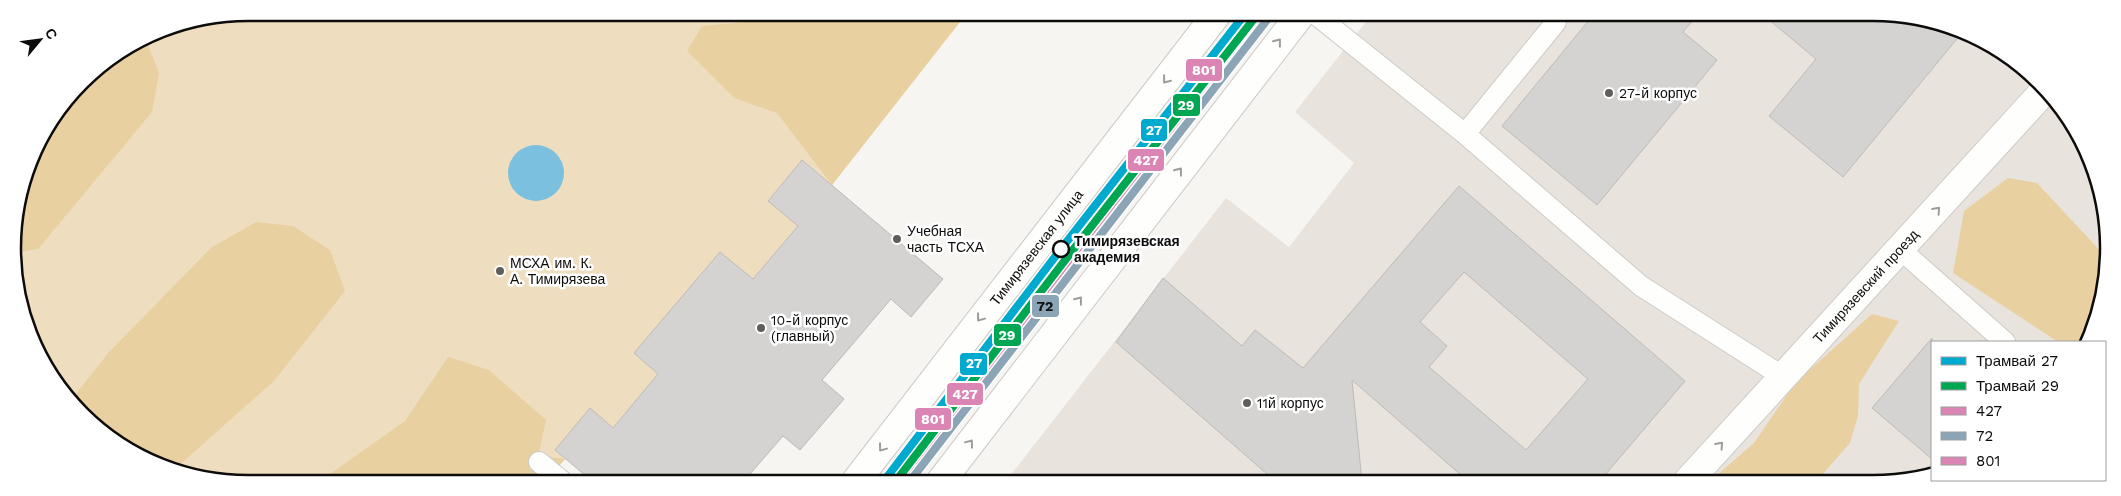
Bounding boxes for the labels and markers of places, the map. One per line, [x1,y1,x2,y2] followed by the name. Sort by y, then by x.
[1619,85,1697,101] place label: 27-й корпус
[1603,87,1615,99] marker: 27-й корпус
[907,223,985,255] place label: Учебная часть ТСХА
[891,233,903,245] marker: Учебная часть ТСХА
[1074,233,1180,265] place label: Тимирязевская академия
[1052,240,1070,258] marker: Тимирязевская академия
[510,255,606,287] place label: МСХА им. К. А. Тимирязева
[494,265,506,277] marker: МСХА им. К. А. Тимирязева
[771,312,848,344] place label: 10-й корпус (главный)
[755,322,767,334] marker: 10-й корпус (главный)
[1257,395,1324,411] place label: 11й корпус
[1241,397,1253,409] marker: 11й корпус

